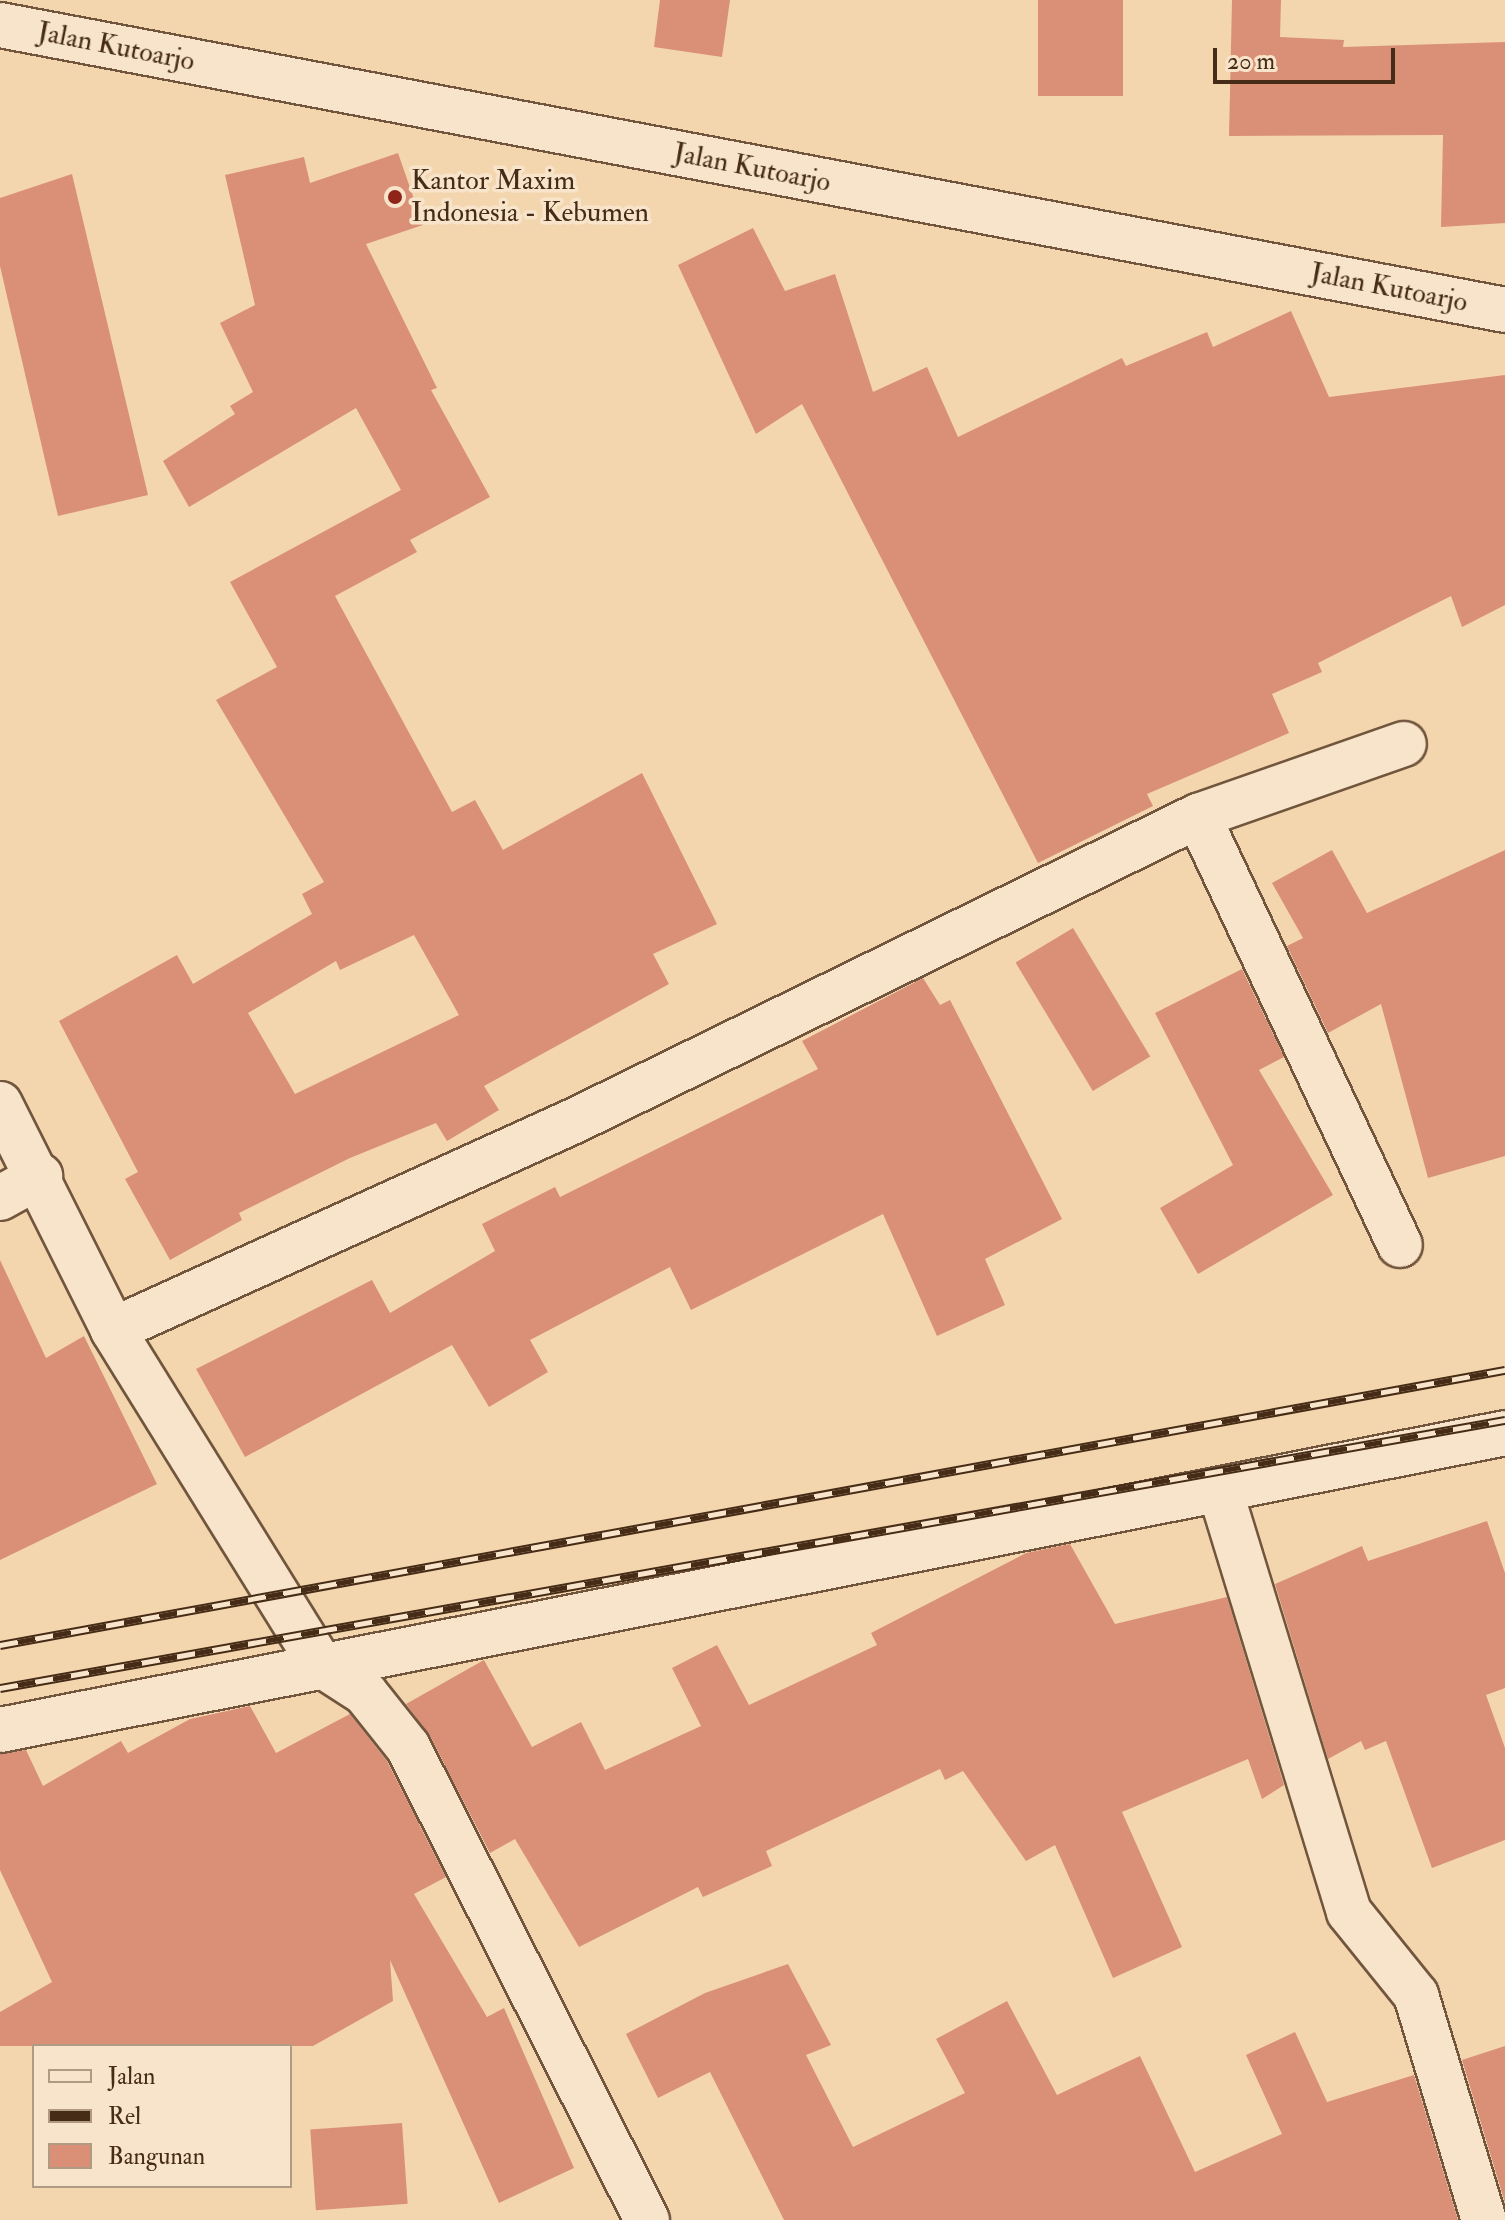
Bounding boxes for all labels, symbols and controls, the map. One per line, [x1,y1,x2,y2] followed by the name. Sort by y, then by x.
[35,15,197,79] street label: Jalan Kutoarjo
[1217,32,1399,82] scale bar
[1227,46,1275,77] text: 20 m
[671,136,833,200] street label: Jalan Kutoarjo
[411,164,649,230] place label: Kantor Maxim Indonesia - Kebumen
[386,188,404,206] marker: Kantor Maxim Indonesia - Kebumen
[1308,256,1470,320] street label: Jalan Kutoarjo
[32,2044,292,2188] legend
[108,2061,155,2092] text: Jalan
[108,2101,141,2132] text: Rel
[108,2141,205,2172] text: Bangunan

